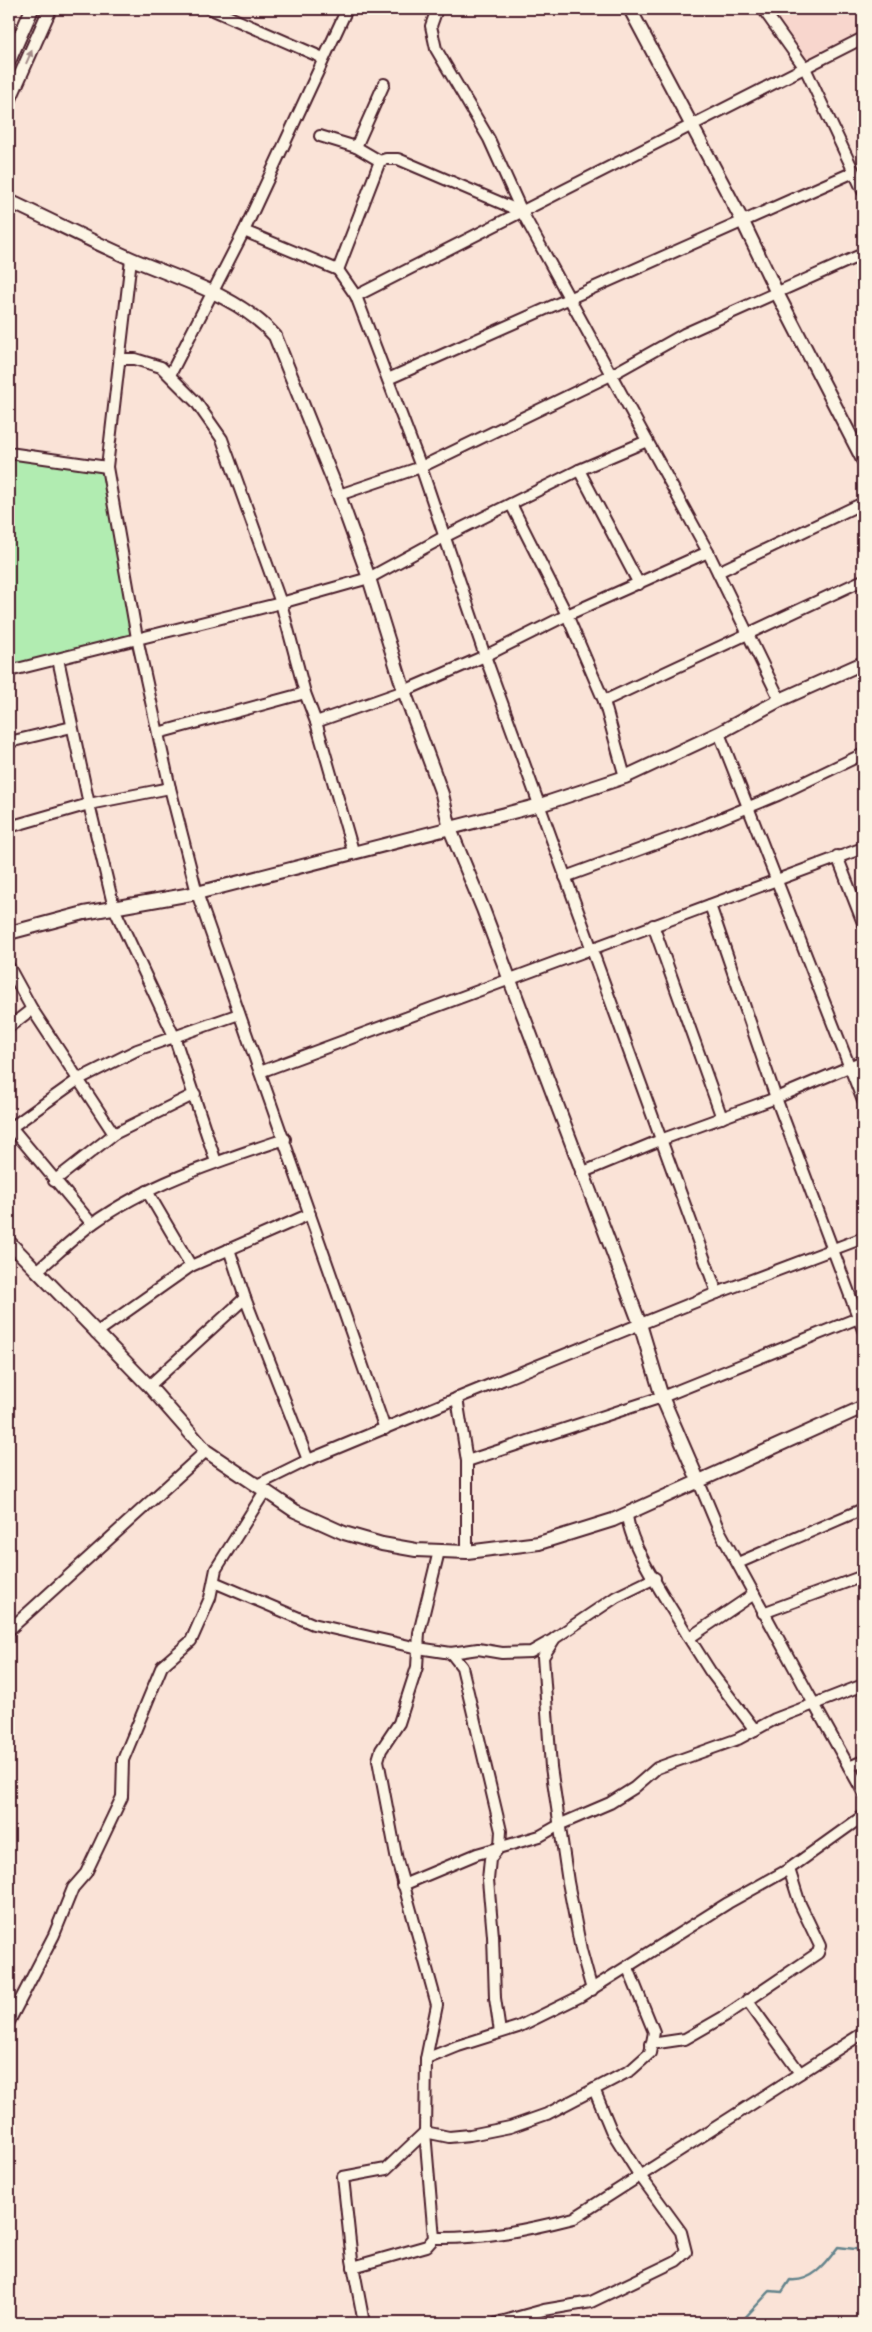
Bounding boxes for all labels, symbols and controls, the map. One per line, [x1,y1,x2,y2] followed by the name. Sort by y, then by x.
[25,50,33,64] one-way arrow

